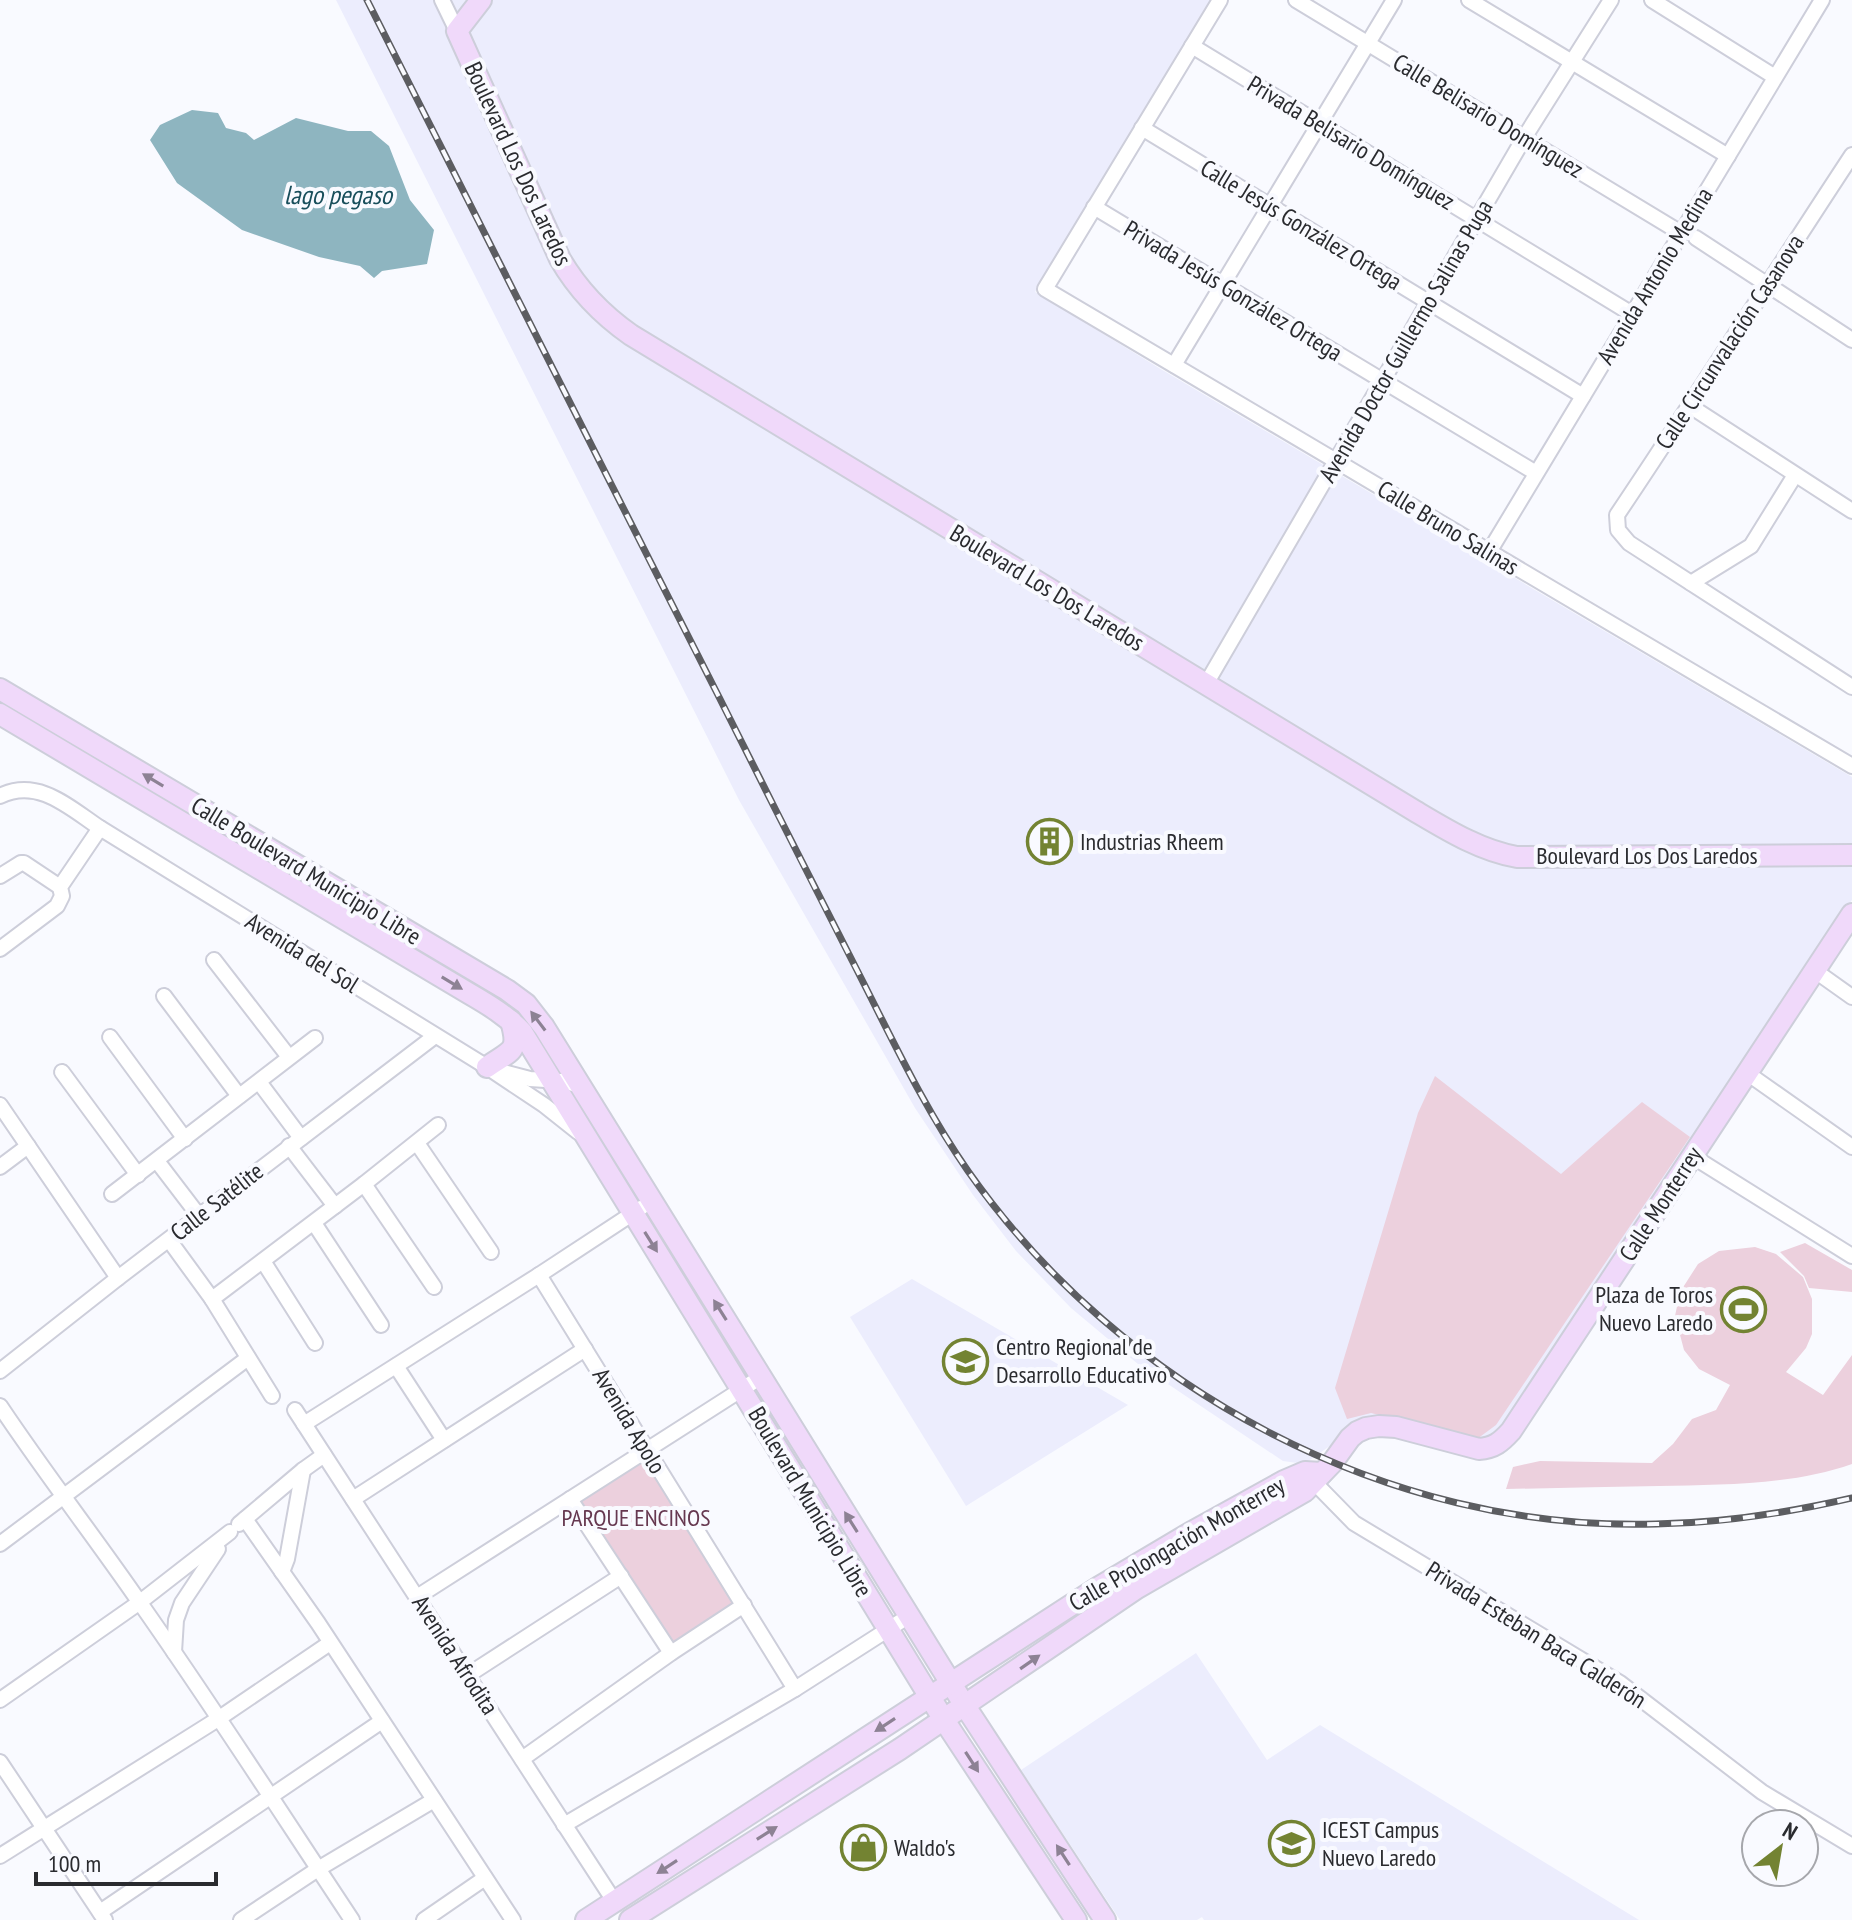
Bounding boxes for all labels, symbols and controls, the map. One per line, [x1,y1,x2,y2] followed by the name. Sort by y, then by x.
[1387,46,1589,185] street label: Calle Belisario Domínguez
[458,57,579,271] street label: Boulevard Los Dos Laredos
[1242,68,1461,217] street label: Privada Belisario Domínguez
[1195,152,1408,297] street label: Calle Jesús González Ortega
[284,178,394,211] water label: lago pegaso
[1590,182,1720,370] street label: Avenida Antonio Medina
[1312,194,1499,488] street label: Avenida Doctor Guillermo Salinas Puga
[1118,213,1348,368] street label: Privada Jesús González Ortega
[1648,228,1811,455] street label: Calle Circunvalación Casanova
[1372,473,1525,582] street label: Calle Bruno Salinas
[944,517,1150,658] street label: Boulevard Los Dos Laredos
[142,773,164,787] one-way arrow
[186,790,427,952] street label: Calle Boulevard Municipio Libre
[1025,818,1073,866] building icon: Industrias Rheem
[1080,826,1224,857] place label: Industrias Rheem
[1536,840,1758,871] street label: Boulevard Los Dos Laredos
[240,906,365,1000] street label: Avenida del Sol
[441,976,463,990] one-way arrow
[531,1011,547,1031] one-way arrow
[1612,1140,1709,1267] street label: Calle Monterrey
[164,1156,269,1248] street label: Calle Satélite
[643,1231,658,1252] one-way arrow
[1595,1279,1713,1338] place label: Plaza de Toros Nuevo Laredo
[1720,1285,1768,1333] sports icon: Plaza de Toros Nuevo Laredo
[713,1299,727,1321] one-way arrow
[996,1331,1167,1390] place label: Centro Regional de Desarrollo Educativo
[941,1337,989,1385] school or university icon: Centro Regional de Desarrollo Educativo
[586,1362,673,1479] street label: Avenida Apolo
[741,1401,879,1603] street label: Boulevard Municipio Libre
[1063,1469,1290,1618] street label: Calle Prolongación Monterrey
[562,1502,710,1533] park label: PARQUE ENCINOS
[844,1511,858,1533] one-way arrow
[1420,1554,1652,1715] street label: Privada Esteban Baca Calderón
[405,1589,506,1720] street label: Avenida Afrodita
[1019,1655,1040,1670] one-way arrow
[875,1718,896,1733] one-way arrow
[964,1752,979,1773] one-way arrow
[1740,1808,1820,1888] north arrow
[1322,1814,1439,1873] place label: ICEST Campus Nuevo Laredo
[1778,1816,1803,1846] text: N
[1267,1820,1315,1868] school or university icon: ICEST Campus Nuevo Laredo
[839,1824,887,1872] shop icon: Waldo's
[756,1826,777,1841] one-way arrow
[894,1832,955,1863] place label: Waldo's
[36,1836,216,1886] scale bar
[1055,1844,1070,1865] one-way arrow
[48,1848,101,1879] text: 100 m
[656,1859,678,1873] one-way arrow

